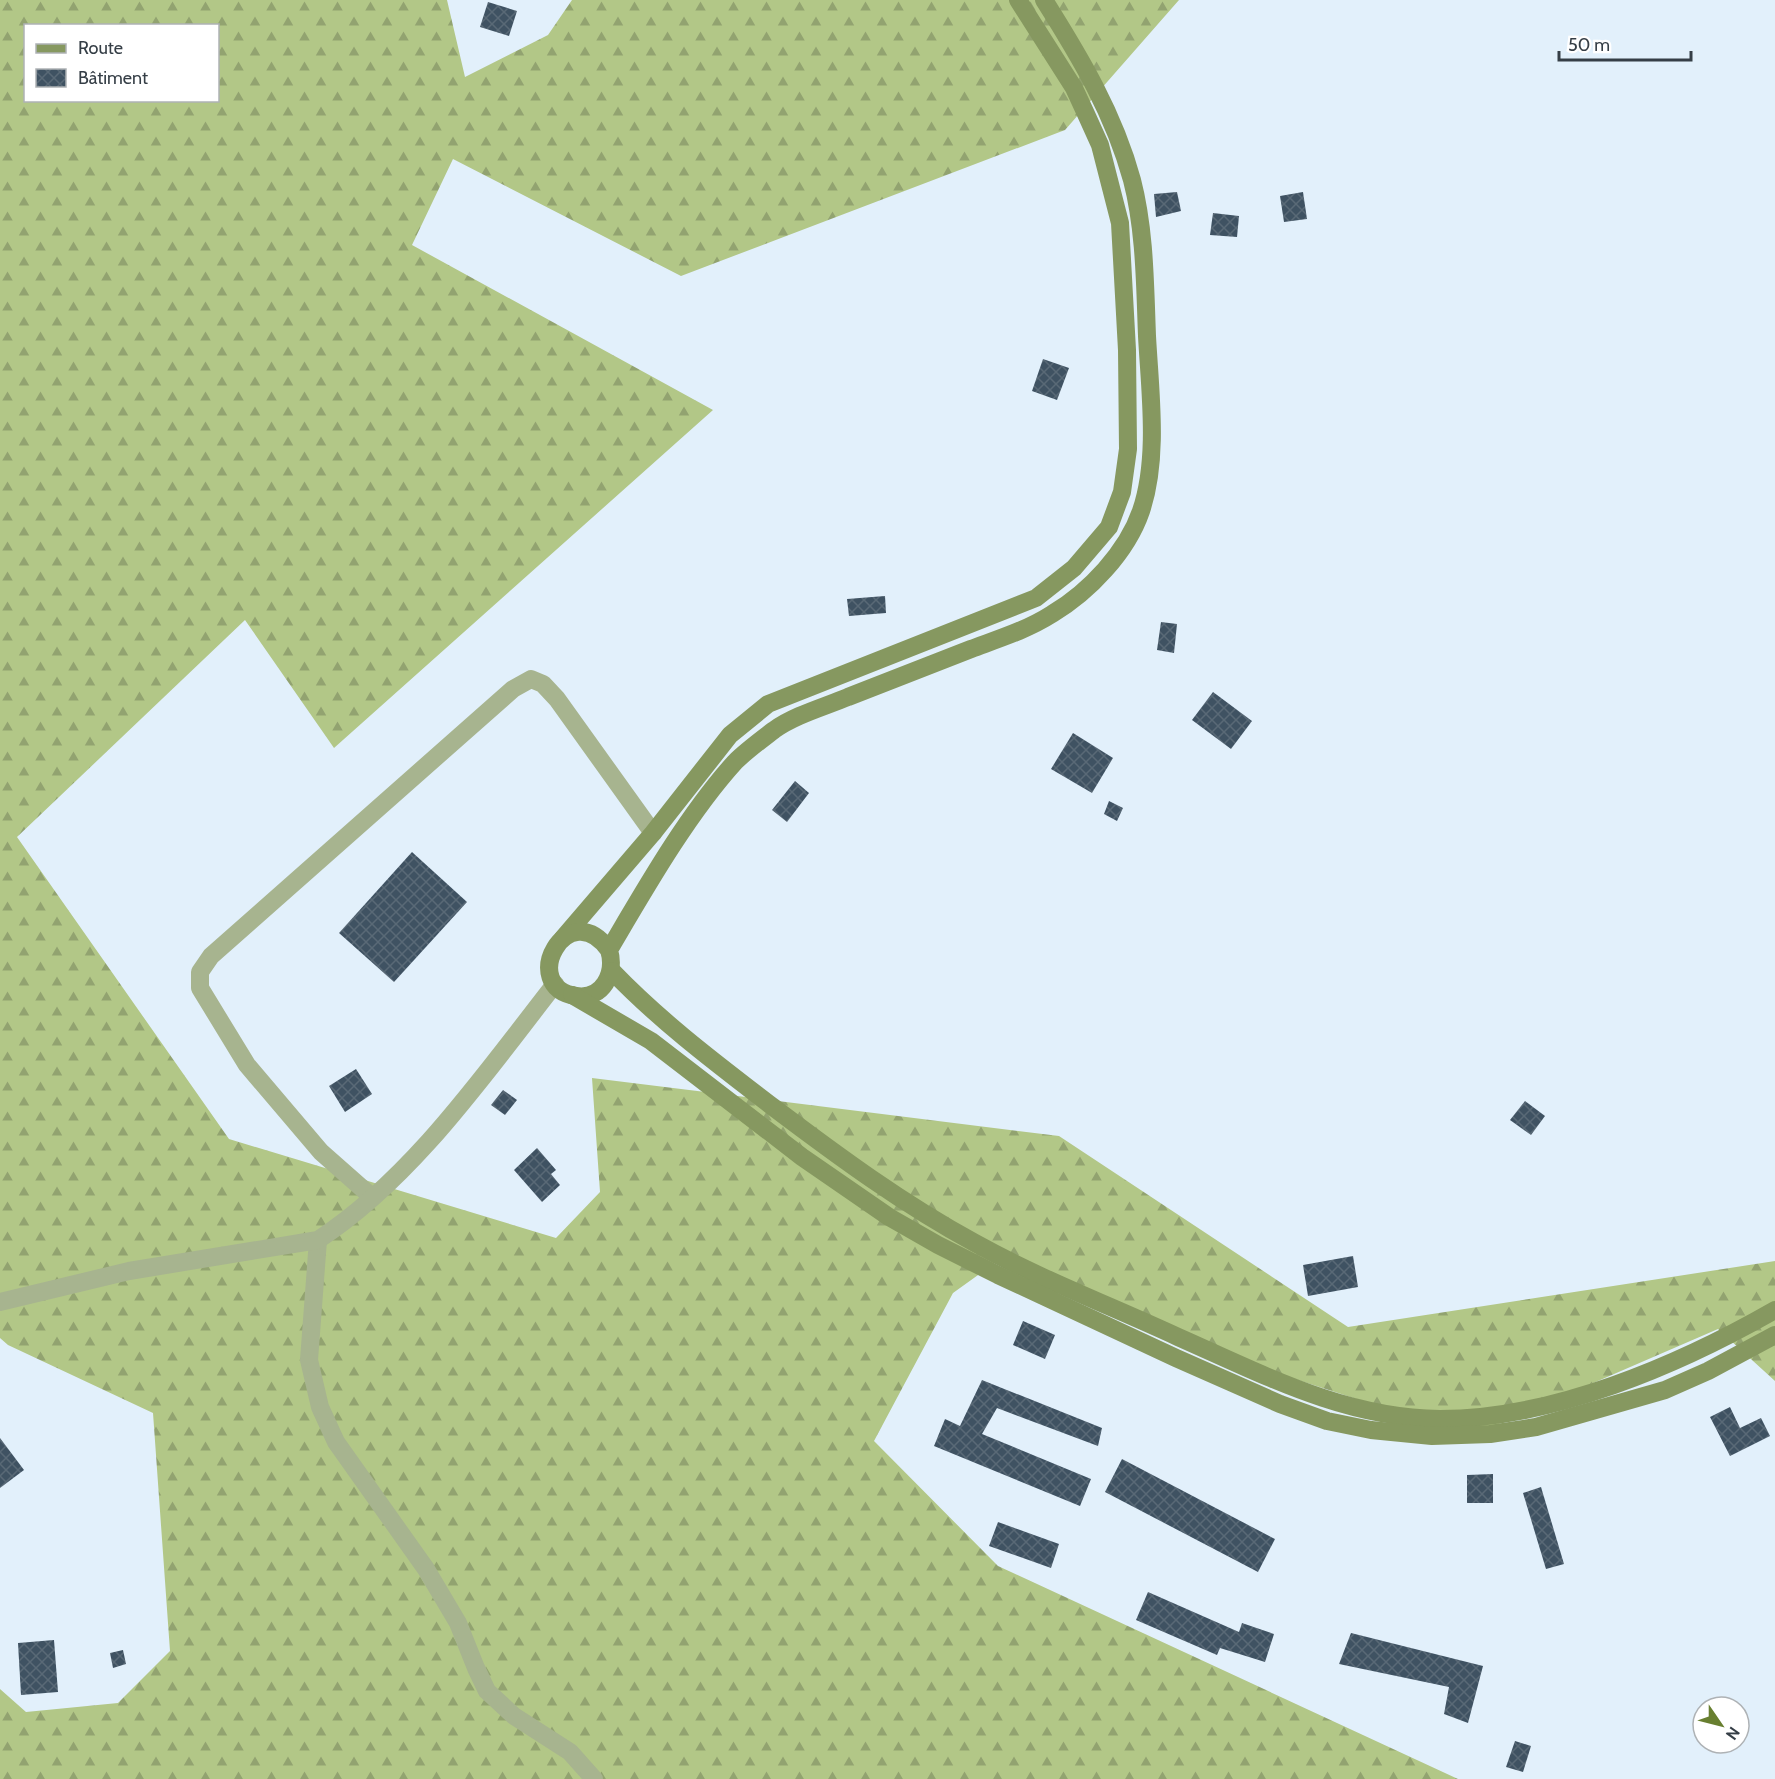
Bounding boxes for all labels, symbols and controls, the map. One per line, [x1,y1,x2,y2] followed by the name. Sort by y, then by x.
[24,24,219,102] legend
[1559,24,1691,62] scale bar
[1568,34,1610,56] text: 50 m
[78,37,123,59] text: Route
[78,67,148,89] text: Bâtiment
[1691,1695,1751,1755] north arrow
[1722,1723,1744,1743] text: N

